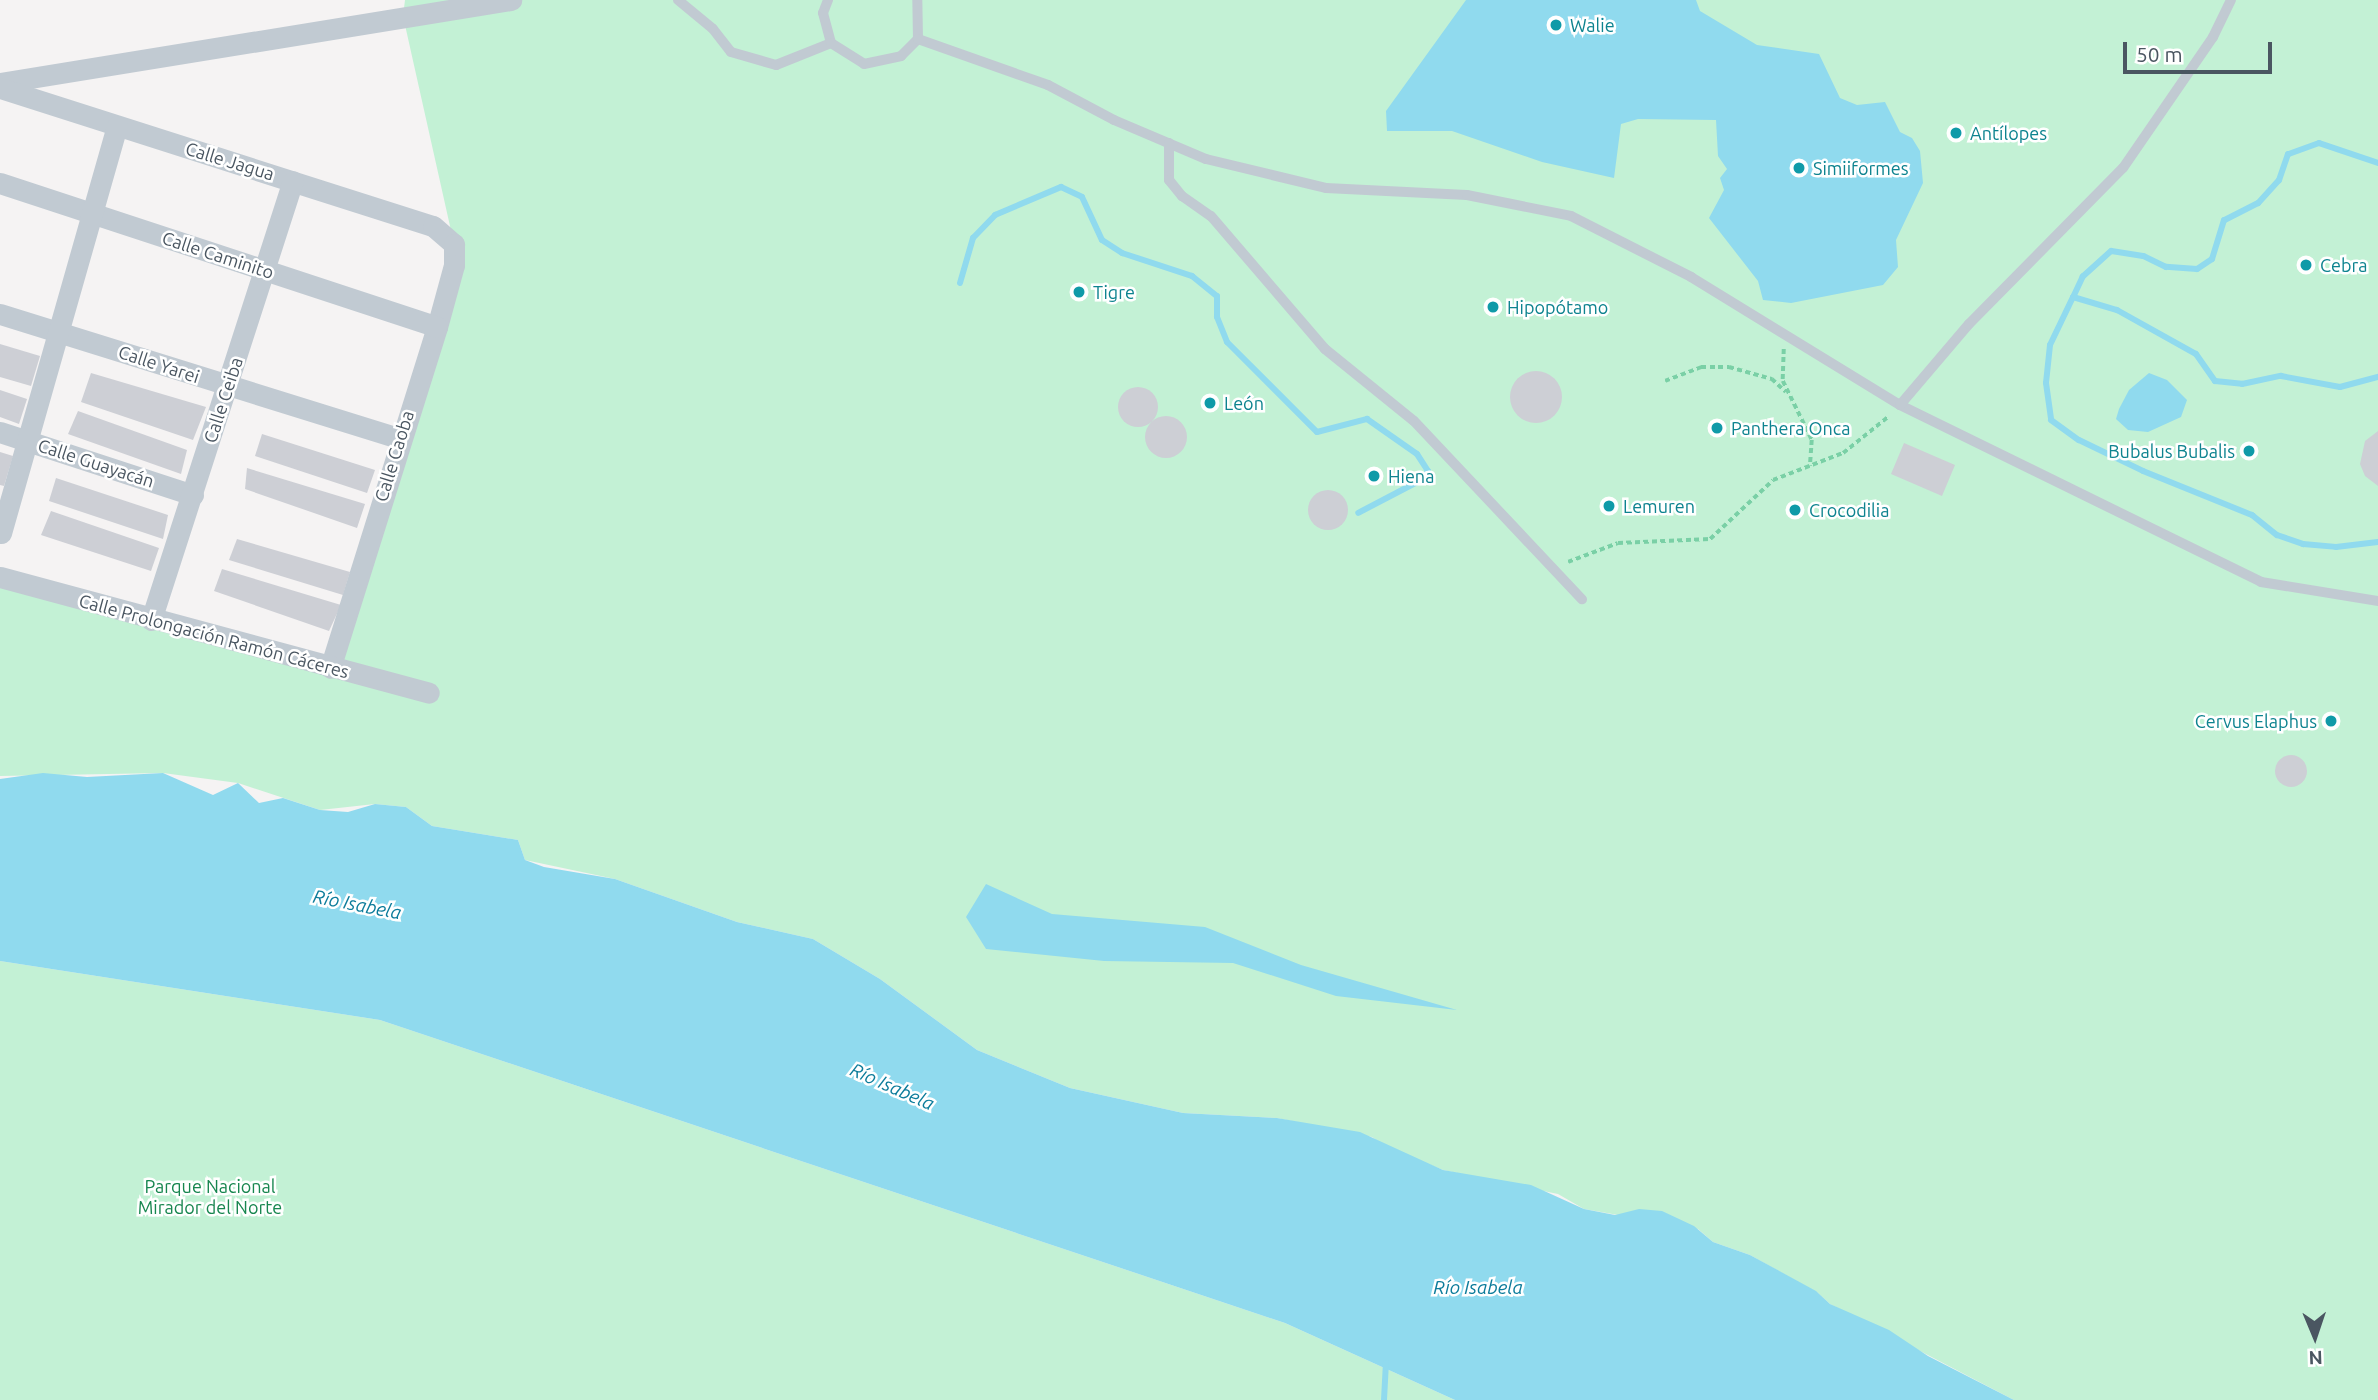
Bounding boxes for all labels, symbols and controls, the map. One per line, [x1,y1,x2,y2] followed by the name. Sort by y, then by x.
[1570,14,1615,36] place label: Walie
[1548,17,1564,33] marker: Walie
[2126,28,2275,72] scale bar
[2136,42,2183,66] text: 50 m
[1970,122,2047,144] place label: Antílopes
[1948,125,1964,141] marker: Antílopes
[183,137,277,185] street label: Calle Jagua
[1813,157,1909,179] place label: Simiiformes
[1791,160,1807,176] marker: Simiiformes
[159,227,277,283] street label: Calle Caminito
[2320,254,2368,276] place label: Cebra
[2298,257,2314,273] marker: Cebra
[1093,281,1135,303] place label: Tigre
[1071,284,1087,300] marker: Tigre
[1507,296,1608,318] place label: Hipopótamo
[1485,299,1501,315] marker: Hipopótamo
[116,341,202,387] street label: Calle Yarei
[199,354,247,446] street label: Calle Ceiba
[1224,392,1264,414] place label: León
[1202,395,1218,411] marker: León
[370,408,418,504] street label: Calle Caoba
[1731,417,1850,439] place label: Panthera Onca
[1709,420,1725,436] marker: Panthera Onca
[35,434,157,492] street label: Calle Guayacán
[2108,440,2235,462] place label: Bubalus Bubalis
[2241,443,2257,459] marker: Bubalus Bubalis
[1388,465,1434,487] place label: Hiena
[1366,468,1382,484] marker: Hiena
[1623,495,1695,517] place label: Lemuren
[1601,498,1617,514] marker: Lemuren
[1809,499,1889,521] place label: Crocodilia
[1787,502,1803,518] marker: Crocodilia
[77,590,351,682] street label: Calle Prolongación Ramón Cáceres
[2195,710,2317,732] place label: Cervus Elaphus
[2323,713,2339,729] marker: Cervus Elaphus
[311,885,403,925] water label: Río Isabela
[847,1058,937,1116] water label: Río Isabela
[138,1176,282,1218] park label: Parque Nacional Mirador del Norte
[1433,1277,1523,1299] water label: Río Isabela
[2280,1302,2350,1372] north arrow
[2308,1347,2323,1369] text: N

